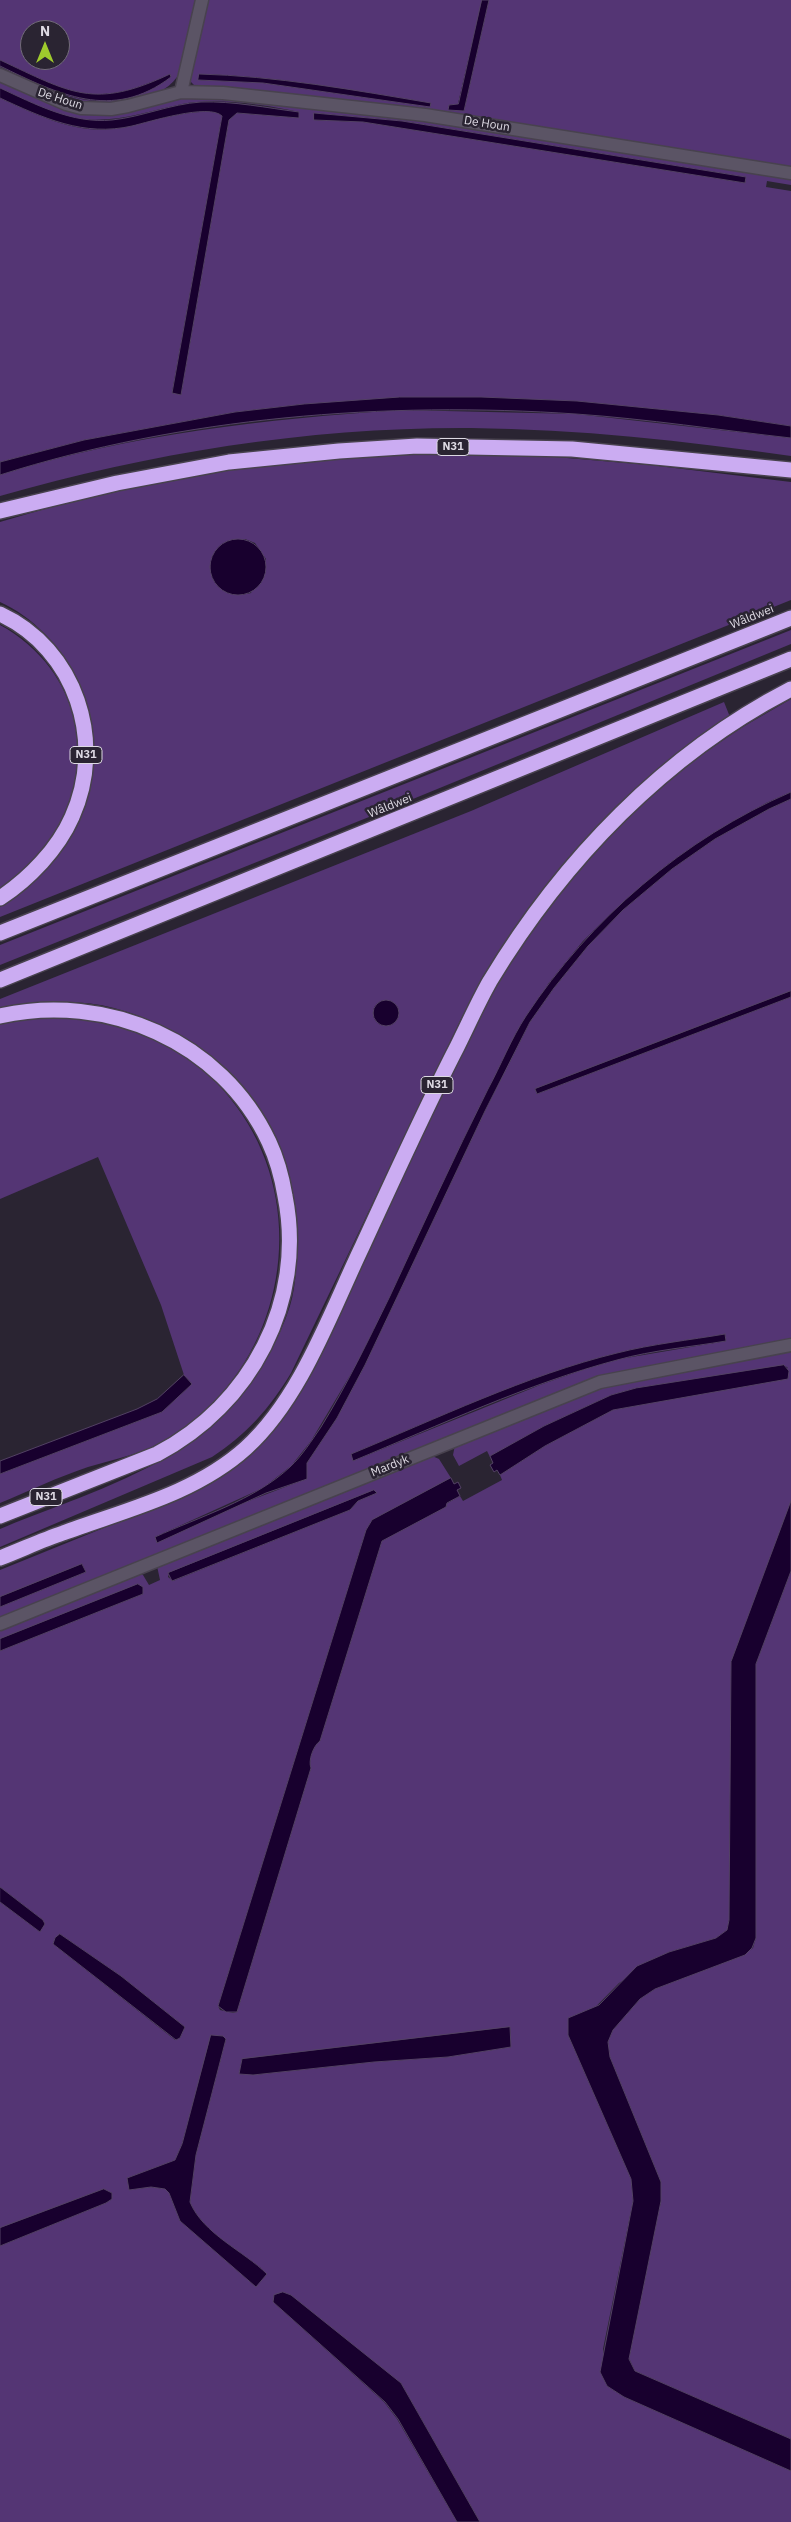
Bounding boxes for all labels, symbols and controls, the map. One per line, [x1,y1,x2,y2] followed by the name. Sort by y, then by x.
[20,20,70,70] north arrow
[40,22,50,40] text: N
[36,85,84,113] street label: De Houn
[463,113,511,135] street label: De Houn
[437,438,469,456] road number: N31
[728,602,776,632] street label: Wâldwei
[70,746,102,764] road number: N31
[366,791,414,821] street label: Wâldwei
[421,1076,453,1094] road number: N31
[369,1452,411,1480] street label: Mardyk
[30,1488,62,1505] road number: N31

